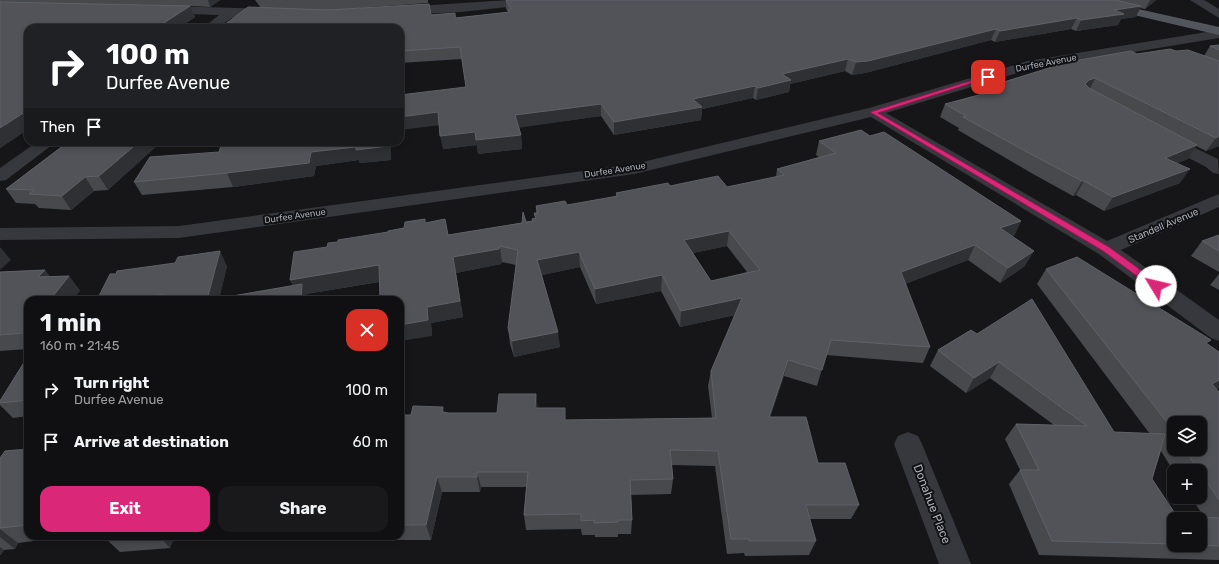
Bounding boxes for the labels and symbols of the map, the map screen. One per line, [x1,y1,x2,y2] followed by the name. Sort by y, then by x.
[1015,52,1077,74] street label: Durfee Avenue
[971,60,1005,94] pin
[584,160,646,180] street label: Durfee Avenue
[1126,206,1201,246] street label: Standell Avenue
[264,207,326,225] street label: Durfee Avenue
[1135,265,1177,307] position arrow
[910,462,954,546] street label: Donahue Place

